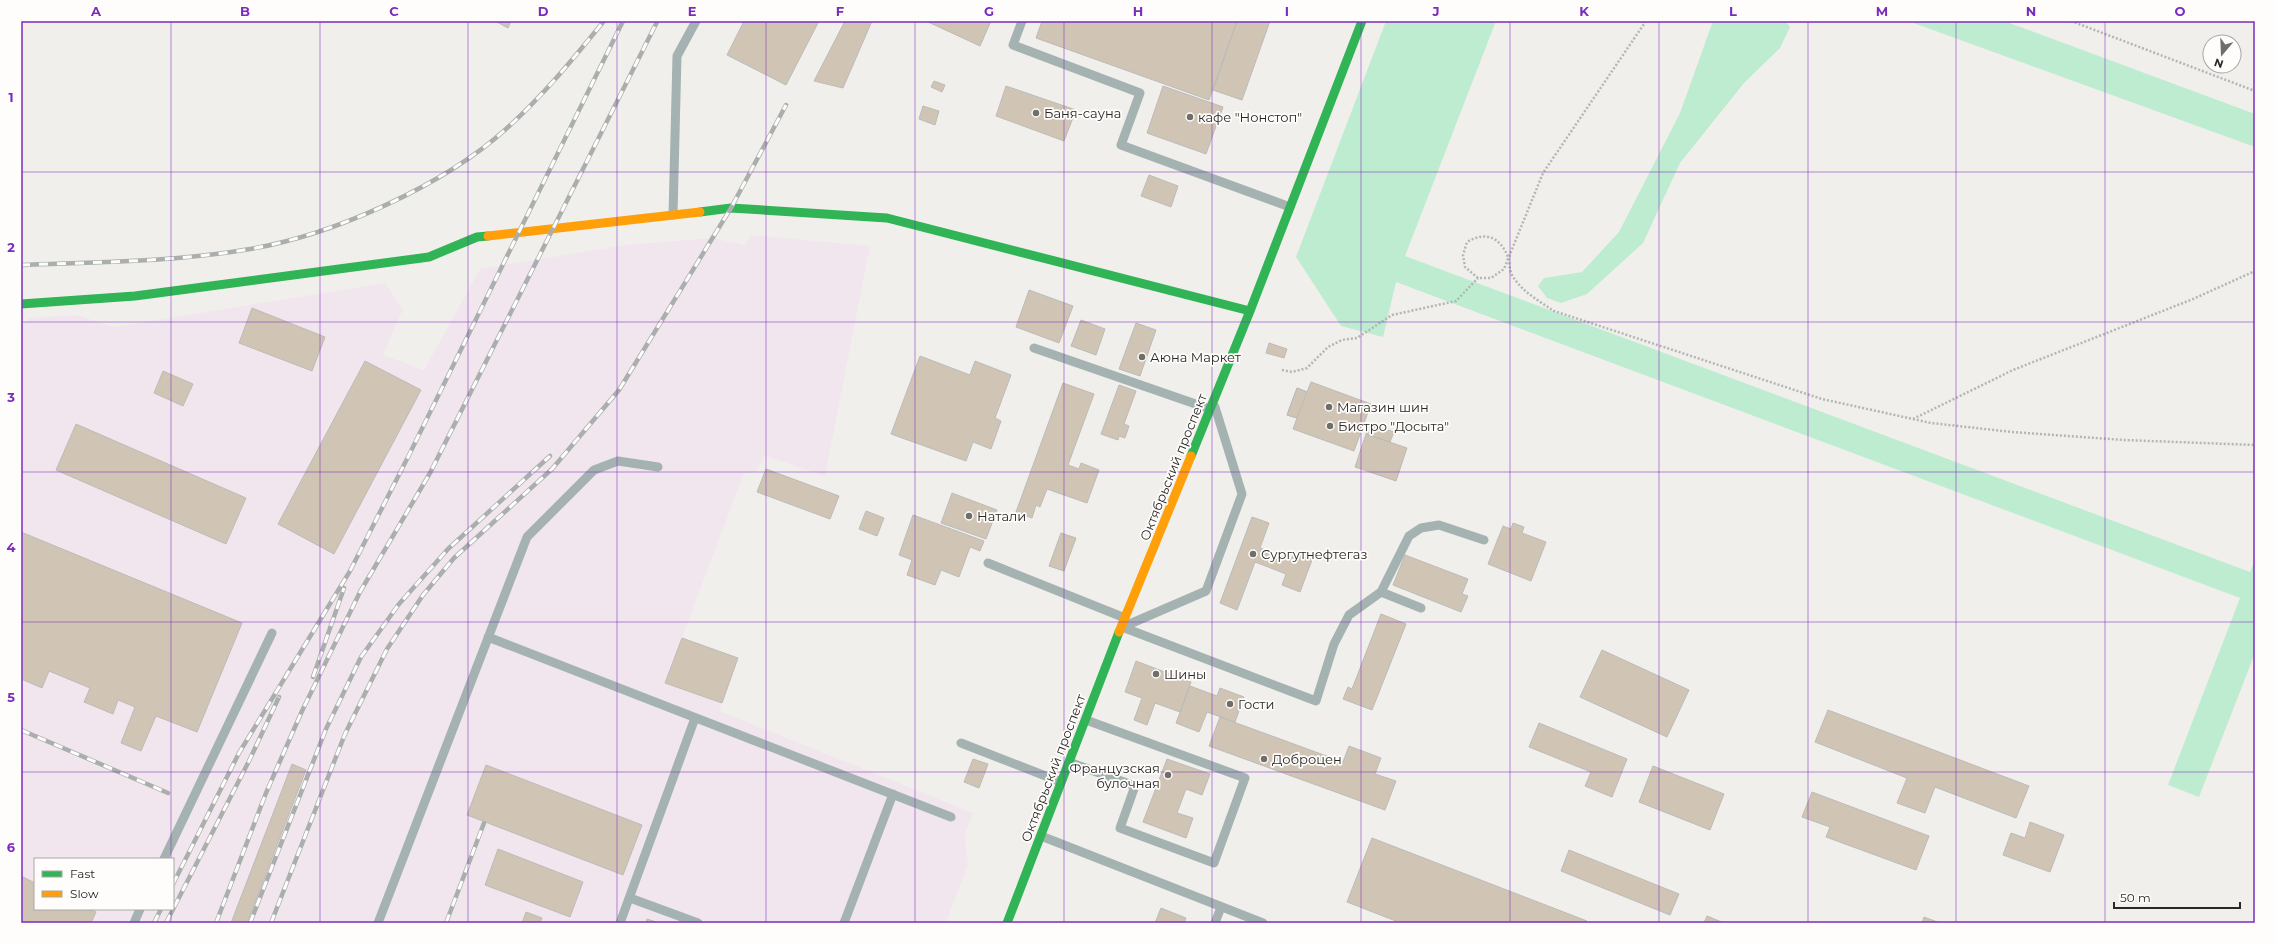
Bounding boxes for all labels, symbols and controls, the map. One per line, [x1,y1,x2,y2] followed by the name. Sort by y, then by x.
[90,3,102,19] text: A
[240,3,250,19] text: B
[389,3,399,19] text: C
[538,3,549,19] text: D
[688,3,697,19] text: E
[836,3,844,19] text: F
[984,3,994,19] text: G
[1133,3,1143,19] text: H
[1285,3,1289,19] text: I
[1431,3,1440,19] text: J
[1579,3,1589,19] text: K
[1729,3,1737,19] text: L
[1876,3,1888,19] text: M
[2026,3,2036,19] text: N
[2175,3,2186,19] text: O
[2202,34,2242,74] north arrow
[2212,55,2225,72] text: N
[8,89,14,105] text: 1
[1044,105,1121,121] place label: Баня-сауна
[1031,108,1041,118] marker: Баня-сауна
[1198,109,1302,125] place label: кафе "Нонстоп"
[1185,112,1195,122] marker: кафе "Нонстоп"
[7,239,15,255] text: 2
[1150,349,1242,365] place label: Аюна Маркет
[1137,352,1147,362] marker: Аюна Маркет
[6,389,15,405] text: 3
[1136,390,1210,543] street label: Октябрьский проспект
[1337,399,1429,415] place label: Магазин шин
[1324,402,1334,412] marker: Магазин шин
[1338,418,1449,434] place label: Бистро "Досыта"
[1325,421,1335,431] marker: Бистро "Досыта"
[977,508,1026,524] place label: Натали
[964,511,974,521] marker: Натали
[7,539,16,555] text: 4
[1261,546,1367,562] place label: Сургутнефтегаз
[1248,549,1258,559] marker: Сургутнефтегаз
[1164,666,1206,682] place label: Шины
[1151,669,1161,679] marker: Шины
[7,689,15,705] text: 5
[1017,691,1089,844] street label: Октябрьский проспект
[1238,696,1274,712] place label: Гости
[1225,699,1235,709] marker: Гости
[1272,751,1342,767] place label: Доброцен
[1259,754,1269,764] marker: Доброцен
[1070,760,1160,791] place label: Французская булочная
[1163,770,1173,780] marker: Французская булочная
[7,839,16,855] text: 6
[34,858,174,910] legend
[70,866,95,881] text: Fast
[2114,884,2240,910] scale bar
[70,886,99,901] text: Slow
[2120,890,2151,905] text: 50 m

